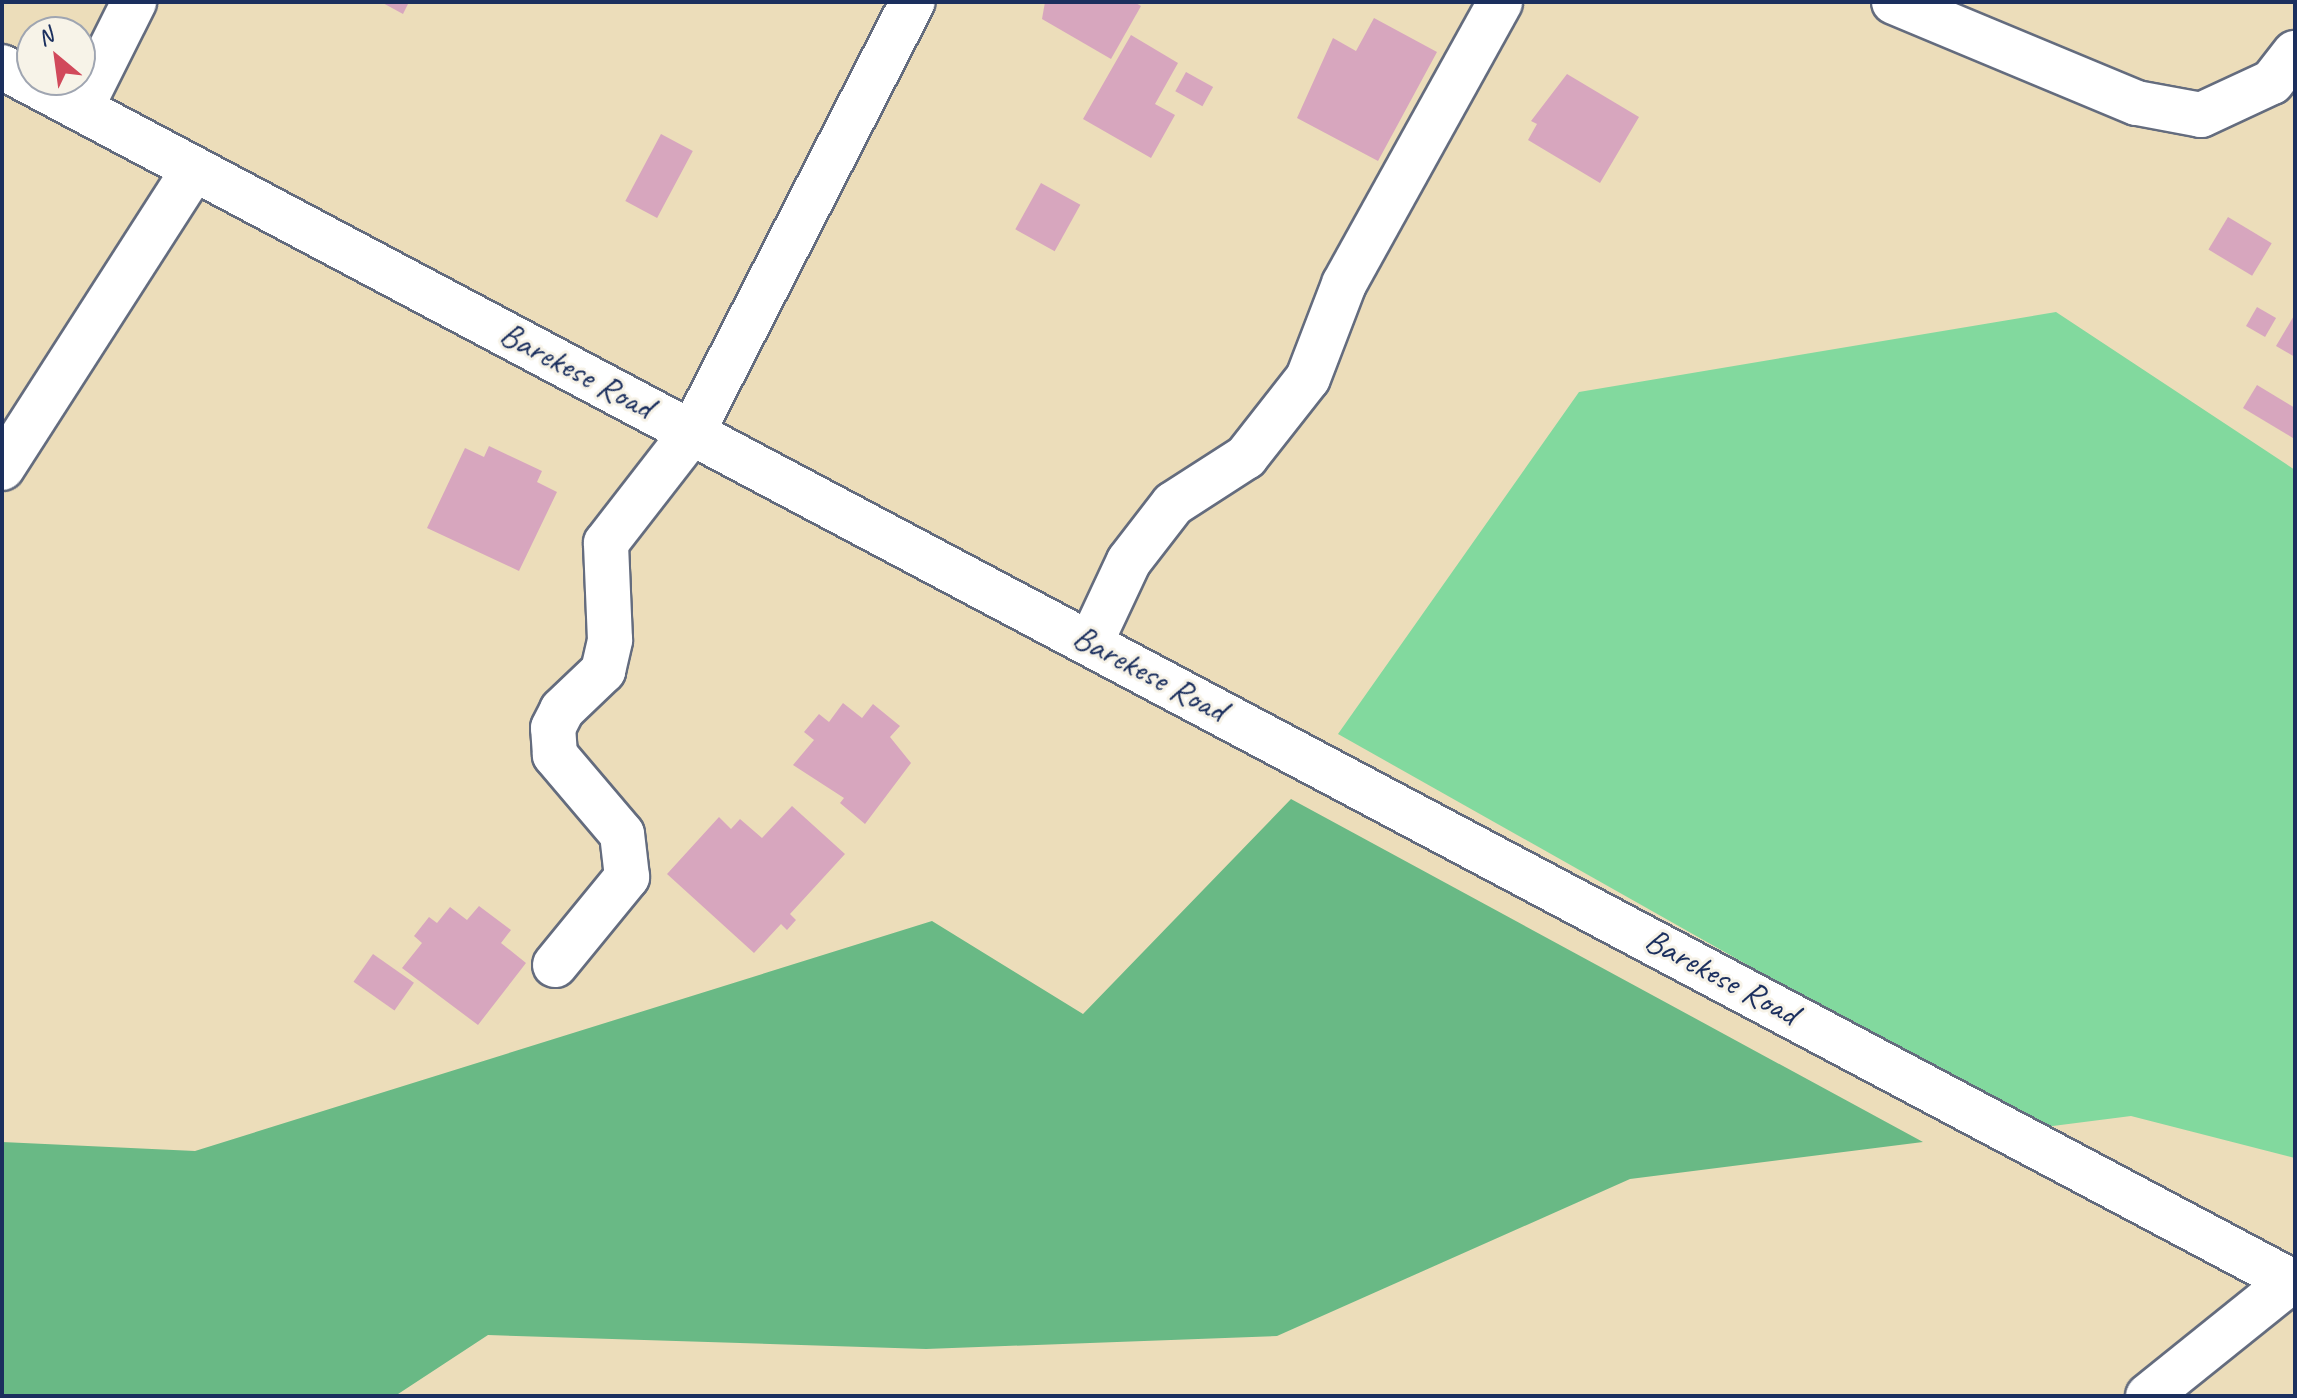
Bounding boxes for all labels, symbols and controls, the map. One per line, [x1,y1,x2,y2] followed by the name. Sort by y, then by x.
[16,16,96,96] north arrow
[33,21,58,52] text: N
[494,313,660,427] street label: Barekese Road
[1067,616,1233,730] street label: Barekese Road
[1639,919,1805,1033] street label: Barekese Road

